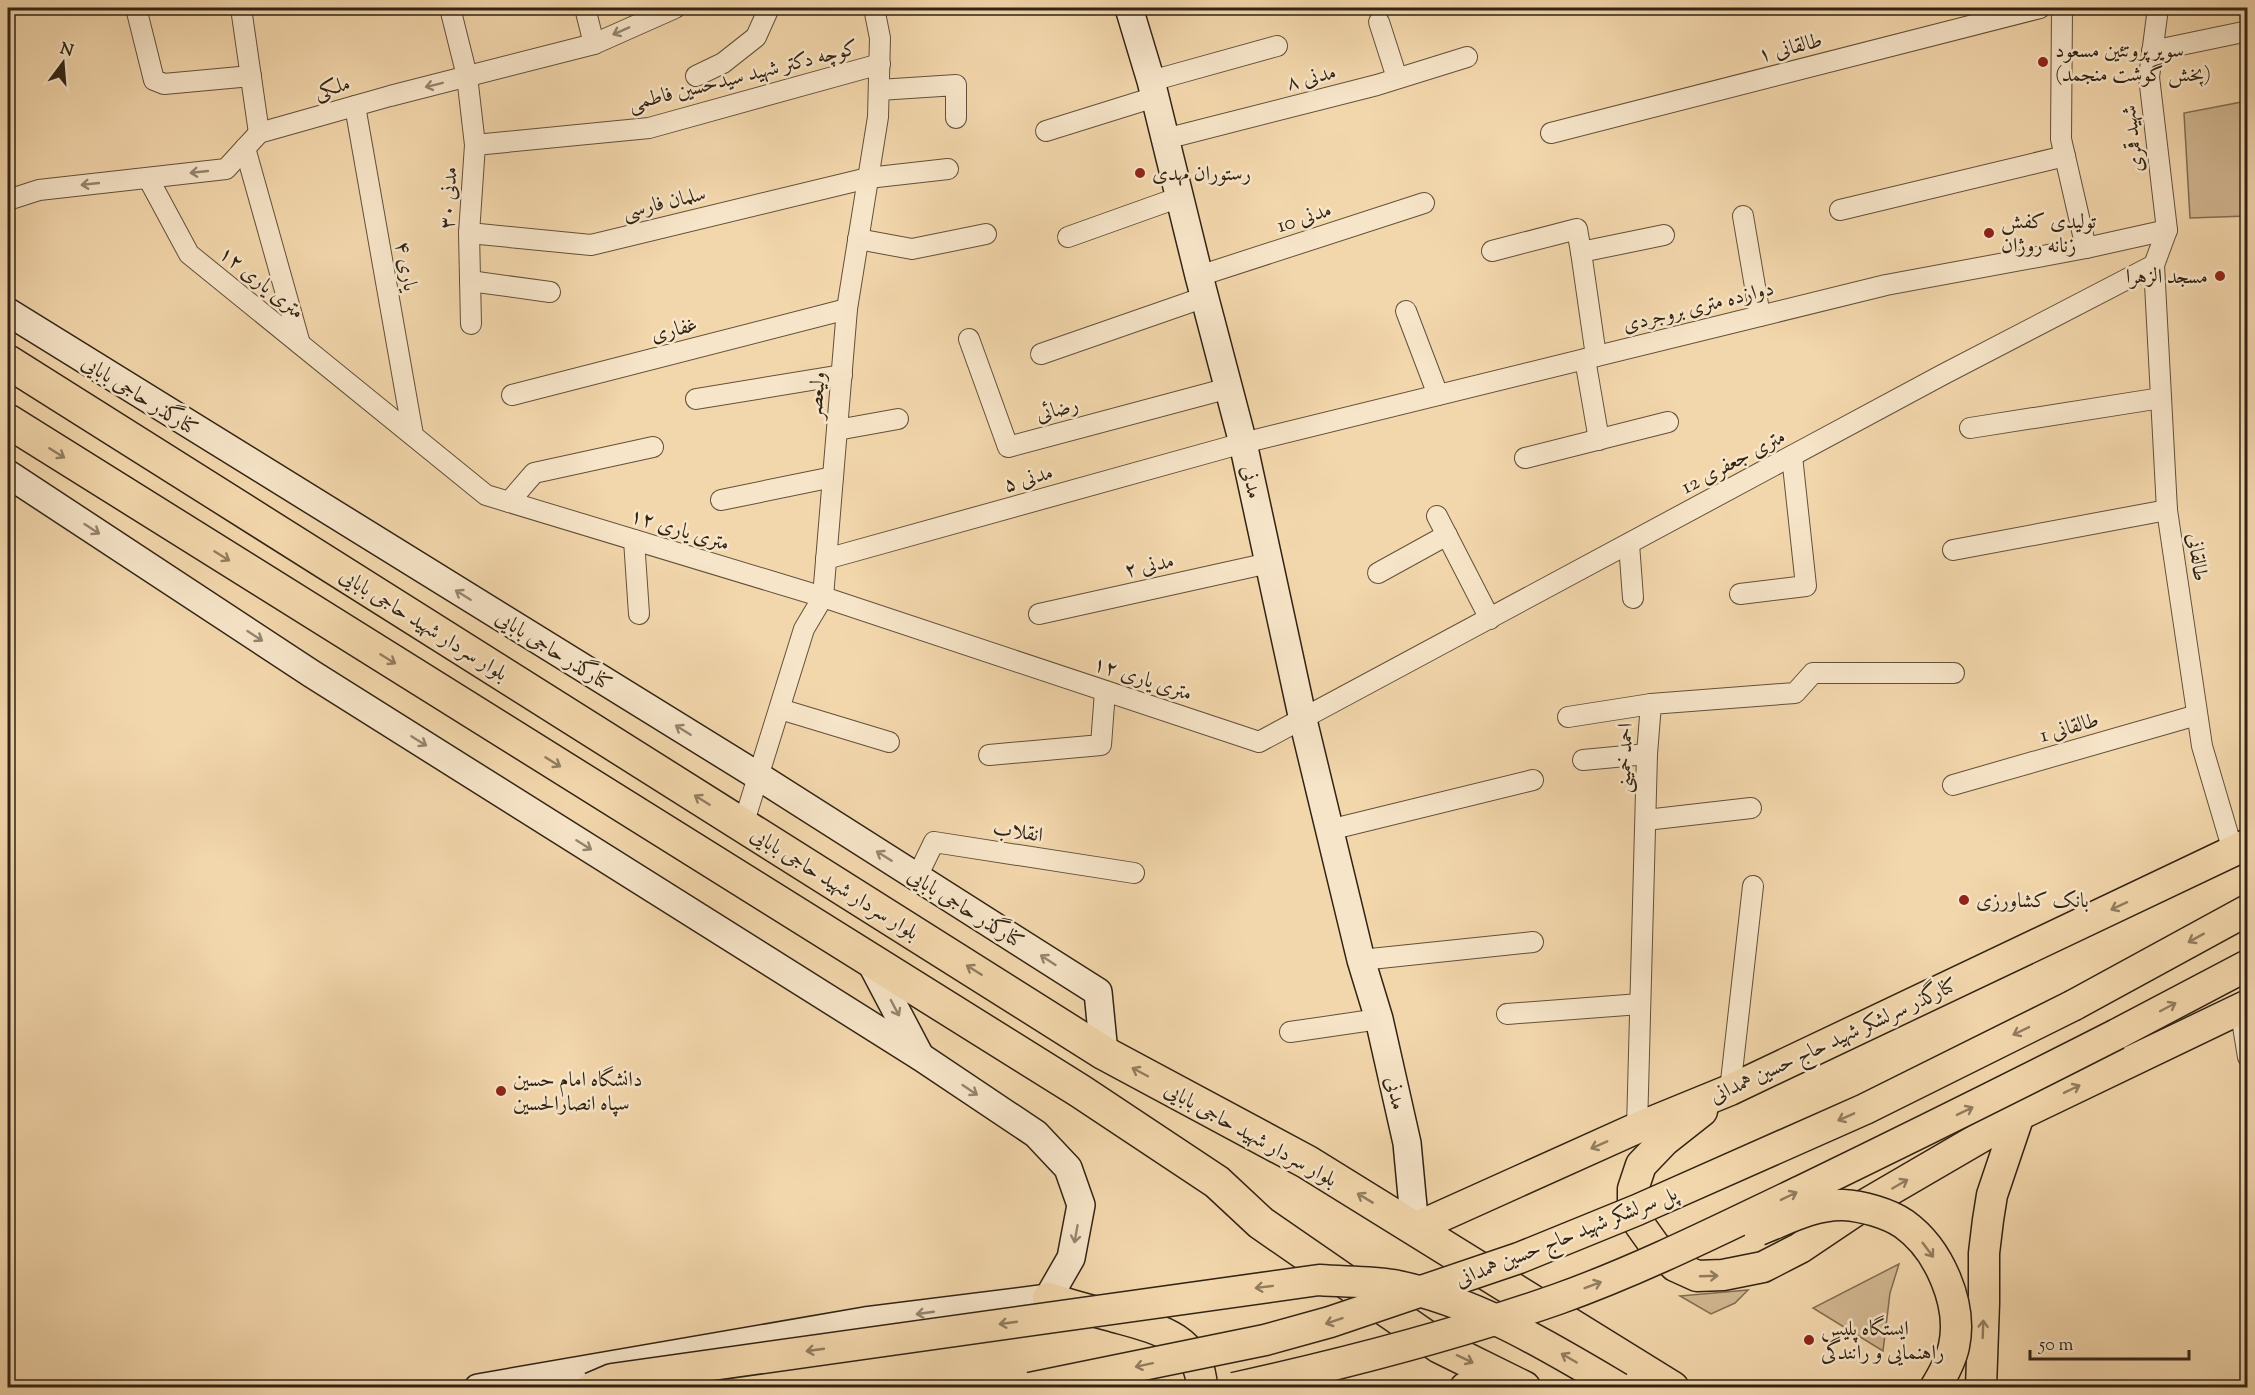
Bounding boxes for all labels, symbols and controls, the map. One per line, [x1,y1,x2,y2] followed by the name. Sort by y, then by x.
[613,26,631,38] one-way arrow
[1755,26,1826,71] street label: طالقانی ۱
[33,33,93,93] north arrow
[625,34,862,120] street label: کوچه دکتر شهید سیدحسین فاطمی
[2055,37,2211,91] place label: سوپر پروتئین مسعود (پخش گوشت منجمد)
[57,38,76,64] text: N
[2036,55,2050,69] marker: سوپر پروتئین مسعود (پخش گوشت منجمد)
[1283,58,1339,100] street label: مدنی ۸
[311,69,354,108] street label: ملکی
[425,79,444,91] one-way arrow
[2115,103,2153,174] street label: شهید قمری
[1152,160,1251,190] place label: رستوران مهدی
[433,166,467,230] street label: مدنی ۳۰
[1133,166,1147,180] marker: رستوران مهدی
[189,167,209,178] one-way arrow
[80,179,100,190] one-way arrow
[620,180,709,228] street label: سلمان فارسی
[1273,196,1336,242] street label: مدنی 10
[2001,208,2097,262] place label: تولیدی کفش زنانه روژان
[1982,226,1996,240] marker: تولیدی کفش زنانه روژان
[386,239,424,295] street label: یاری ۴
[211,240,310,327] street label: ۱۲ متری یاری
[2126,263,2208,293] place label: مسجد الزهرا
[2213,269,2227,283] marker: مسجد الزهرا
[1620,275,1777,341] street label: دوازده متری بروجردی
[648,311,701,351] street label: غفاری
[75,347,204,444] street label: کنارگذر حاجی بابایی
[801,370,835,422] street label: ولیعصر
[1033,391,1082,431] street label: رضائی
[1676,423,1791,503] street label: 12 متری جعفری
[48,447,65,459] one-way arrow
[1000,459,1057,501] street label: مدنی ۵
[1232,463,1268,502] street label: مدنی
[626,502,733,560] street label: ۱۲ متری یاری
[83,523,99,535] one-way arrow
[2178,531,2214,583] street label: طالقانی
[1122,547,1177,587] street label: مدنی ۲
[213,550,230,562] one-way arrow
[333,562,513,690] street label: بلوار سردار شهید حاجی بابایی
[455,588,472,600] one-way arrow
[489,602,618,699] street label: کنارگذر حاجی بابایی
[246,630,262,642] one-way arrow
[1089,650,1196,710] street label: ۱۲ متری یاری
[379,653,396,665] one-way arrow
[2036,706,2103,752] street label: طالقانی 1
[675,723,692,735] one-way arrow
[1610,723,1642,794] street label: احمد خمینی
[410,735,427,747] one-way arrow
[545,755,562,768] one-way arrow
[694,793,711,805] one-way arrow
[990,814,1045,852] street label: انقلاب
[744,821,924,949] street label: بلوار سردار شهید حاجی بابایی
[575,839,592,851] one-way arrow
[876,849,893,861] one-way arrow
[901,860,1030,957] street label: کنارگذر حاجی بابایی
[1976,887,2089,917] place label: بانک کشاورزی
[1957,893,1971,907] marker: بانک کشاورزی
[2111,900,2129,912] one-way arrow
[2188,932,2205,944] one-way arrow
[1040,954,1057,967] one-way arrow
[965,964,982,977] one-way arrow
[1705,969,1963,1114] street label: کنارگذر سرلشکر شهید حاج حسین همدانی
[889,999,901,1016] one-way arrow
[2159,1001,2177,1012] one-way arrow
[2013,1026,2031,1037] one-way arrow
[513,1066,642,1120] place label: دانشگاه امام حسین سپاه انصارالحسین
[1132,1066,1149,1078] one-way arrow
[1376,1074,1412,1113] street label: مدنی
[1158,1076,1342,1196] street label: بلوار سردار شهید حاجی بابایی
[2063,1083,2081,1095] one-way arrow
[494,1084,508,1098] marker: دانشگاه امام حسین سپاه انصارالحسین
[961,1084,978,1096] one-way arrow
[1956,1105,1974,1117] one-way arrow
[1838,1112,1856,1123] one-way arrow
[1590,1140,1608,1151] one-way arrow
[1891,1178,1909,1189] one-way arrow
[1451,1179,1684,1298] street label: پل سرلشکر شهید حاج حسین همدانی
[1780,1190,1798,1201] one-way arrow
[1357,1191,1374,1203] one-way arrow
[1070,1224,1081,1243] one-way arrow
[1921,1242,1934,1258] one-way arrow
[1698,1270,1718,1281] one-way arrow
[1583,1279,1601,1290] one-way arrow
[1254,1282,1274,1293] one-way arrow
[915,1307,935,1318] one-way arrow
[1821,1315,1944,1369] place label: ایستگاه پلیس راهنمایی و رانندگی
[1325,1316,1344,1327] one-way arrow
[999,1318,1019,1329] one-way arrow
[1978,1320,1989,1340] one-way arrow
[2030,1323,2189,1361] scale bar
[1802,1333,1816,1347] marker: ایستگاه پلیس راهنمایی و رانندگی
[2038,1333,2074,1359] text: 50 m
[806,1345,825,1356] one-way arrow
[1561,1352,1578,1364] one-way arrow
[1455,1353,1473,1365] one-way arrow
[1135,1360,1154,1371] one-way arrow

